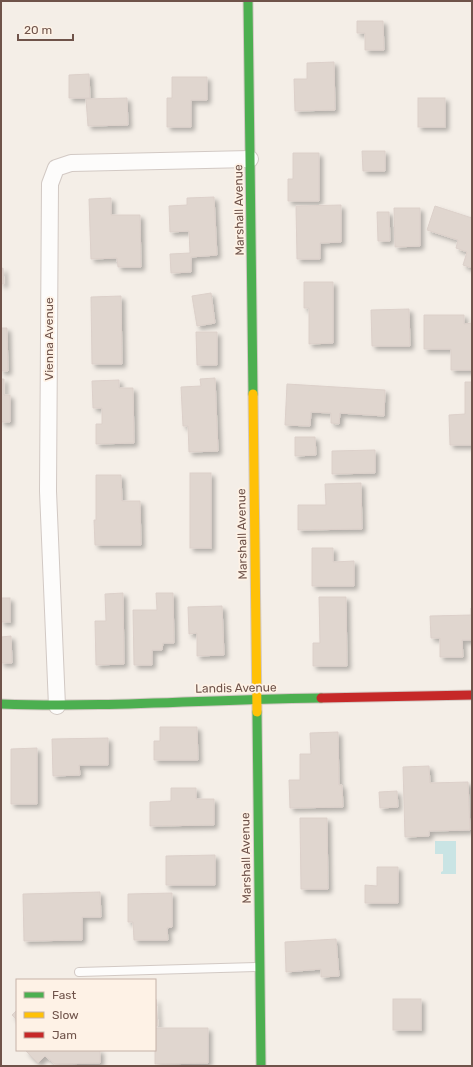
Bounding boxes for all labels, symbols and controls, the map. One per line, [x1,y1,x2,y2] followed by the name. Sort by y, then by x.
[18,16,73,42] scale bar
[24,23,52,37] text: 20 m
[231,164,247,256] street label: Marshall Avenue
[42,297,56,381] street label: Vienna Avenue
[234,488,250,580] street label: Marshall Avenue
[195,680,277,696] street label: Landis Avenue
[238,812,254,904] street label: Marshall Avenue
[16,979,156,1051] legend
[52,988,76,1002] text: Fast
[52,1008,79,1022] text: Slow
[52,1028,77,1042] text: Jam

